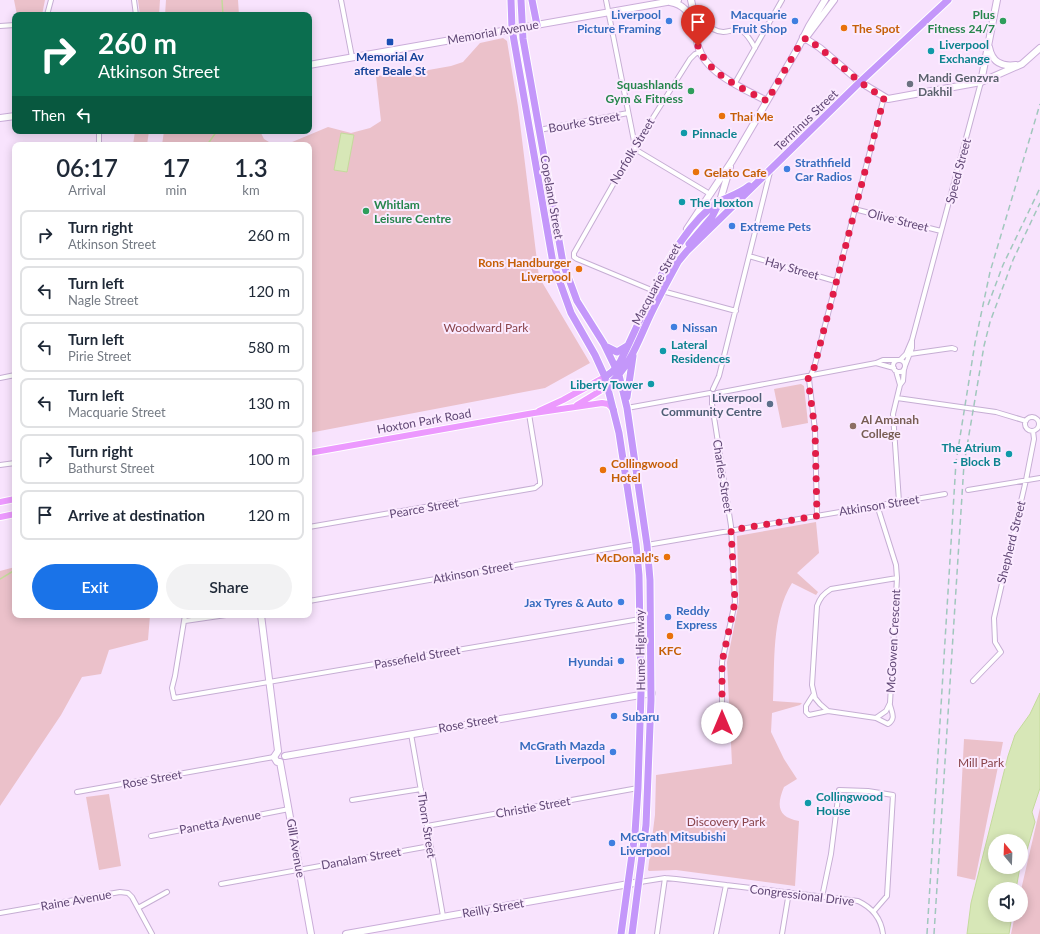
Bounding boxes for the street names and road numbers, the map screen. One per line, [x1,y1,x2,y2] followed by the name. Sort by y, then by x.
[446,17,540,47] street label: Memorial Avenue
[771,86,841,154] street label: Terminus Street
[547,108,622,136] street label: Bourke Street
[606,115,658,187] street label: Norfolk Street
[942,136,974,205] street label: Speed Street
[537,154,567,241] street label: Copeland Street
[866,205,931,235] street label: Olive Street
[628,240,684,327] street label: Macquarie Street
[763,253,821,283] street label: Hay Street
[376,405,472,437] street label: Hoxton Park Road
[710,438,736,514] street label: Charles Street
[838,491,921,519] street label: Atkinson Street
[388,494,460,521] street label: Pearce Street
[993,498,1029,585] street label: Shepherd Street
[432,557,515,586] street label: Atkinson Street
[883,588,903,693] street label: McGowen Crescent
[632,608,648,691] street label: Hume Highway
[373,642,462,672] street label: Passefield Street
[437,710,500,736] street label: Rose Street
[121,766,184,792] street label: Rose Street
[414,791,440,860] street label: Thorn Street
[494,793,572,821] street label: Christie Street
[178,807,262,837] street label: Panetta Avenue
[283,817,309,879] street label: Gill Avenue
[320,843,403,872] street label: Danalam Street
[749,881,855,909] street label: Congressional Drive
[39,886,113,914] street label: Raine Avenue
[461,895,526,921] street label: Reilly Street

